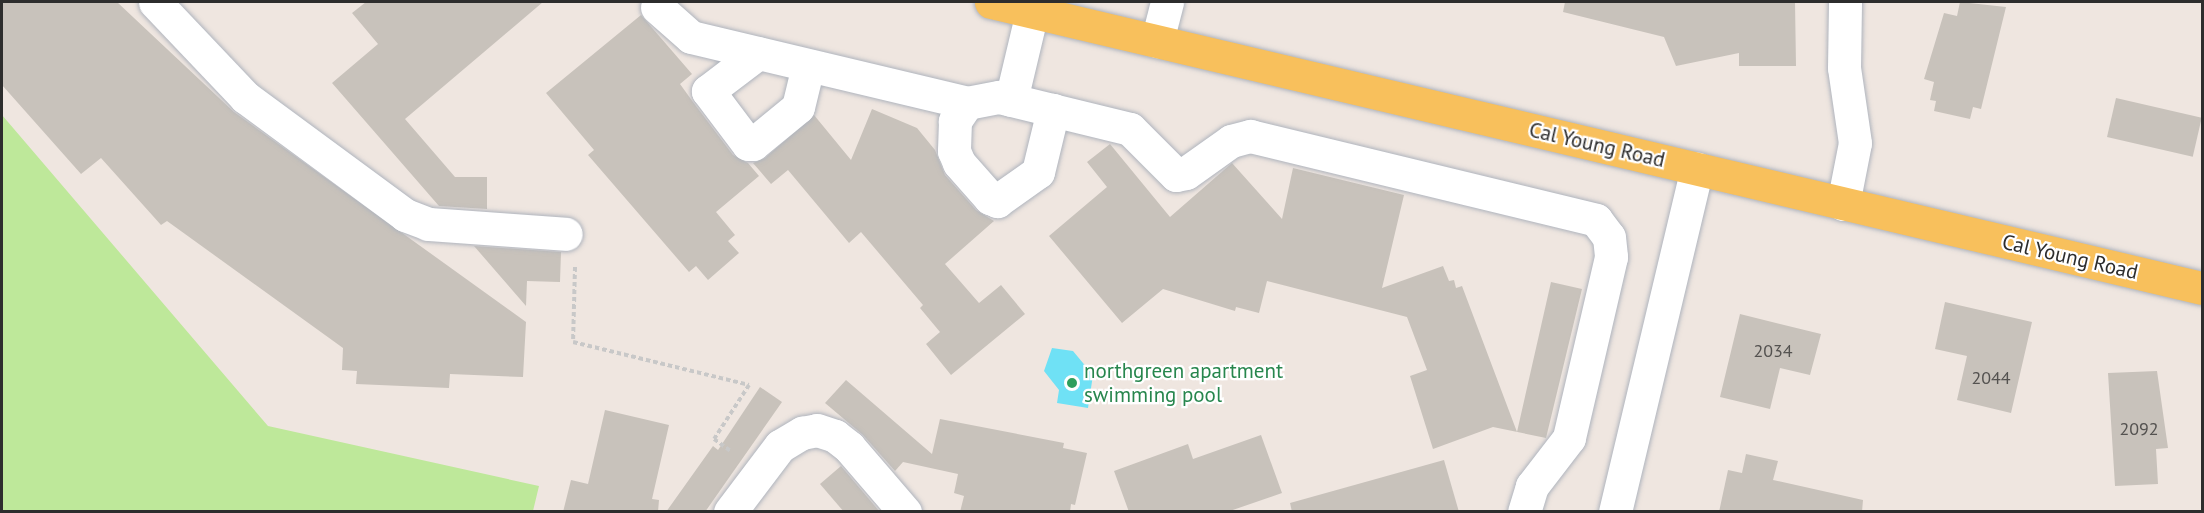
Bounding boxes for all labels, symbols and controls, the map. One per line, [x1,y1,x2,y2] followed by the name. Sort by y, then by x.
[1526,117,1668,173] street label: Cal Young Road
[1999,229,2141,285] street label: Cal Young Road
[1753,340,1793,362] house number: 2034
[1084,358,1283,408] place label: northgreen apartment swimming pool
[1971,367,2011,389] house number: 2044
[1065,376,1079,390] marker: northgreen apartment swimming pool
[2119,418,2159,440] house number: 2092

